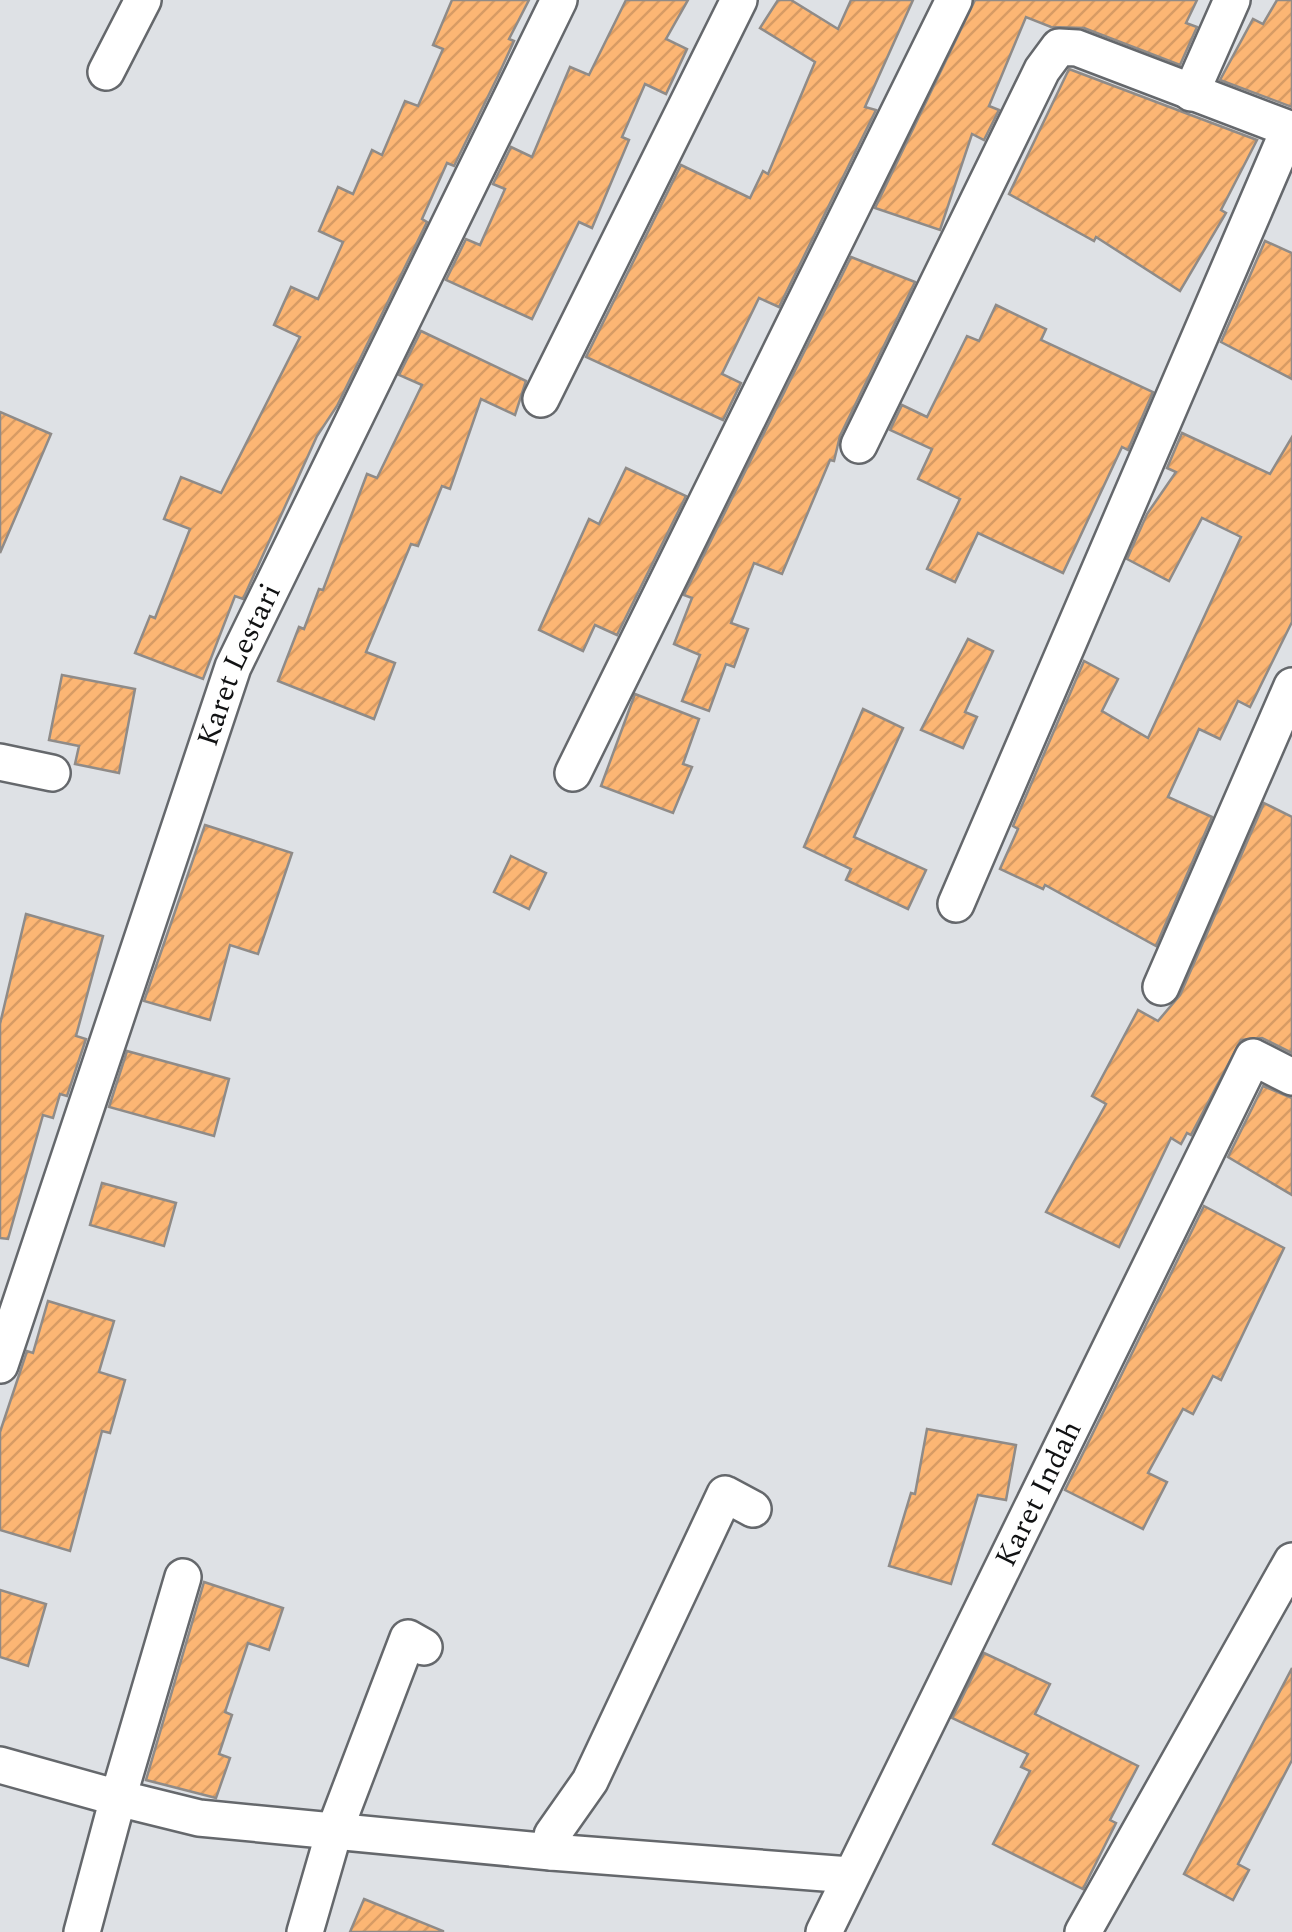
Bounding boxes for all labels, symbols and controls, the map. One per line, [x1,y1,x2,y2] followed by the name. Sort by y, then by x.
[185,575,293,752] street label: Karet Lestari
[983,1413,1094,1575] street label: Karet Indah

